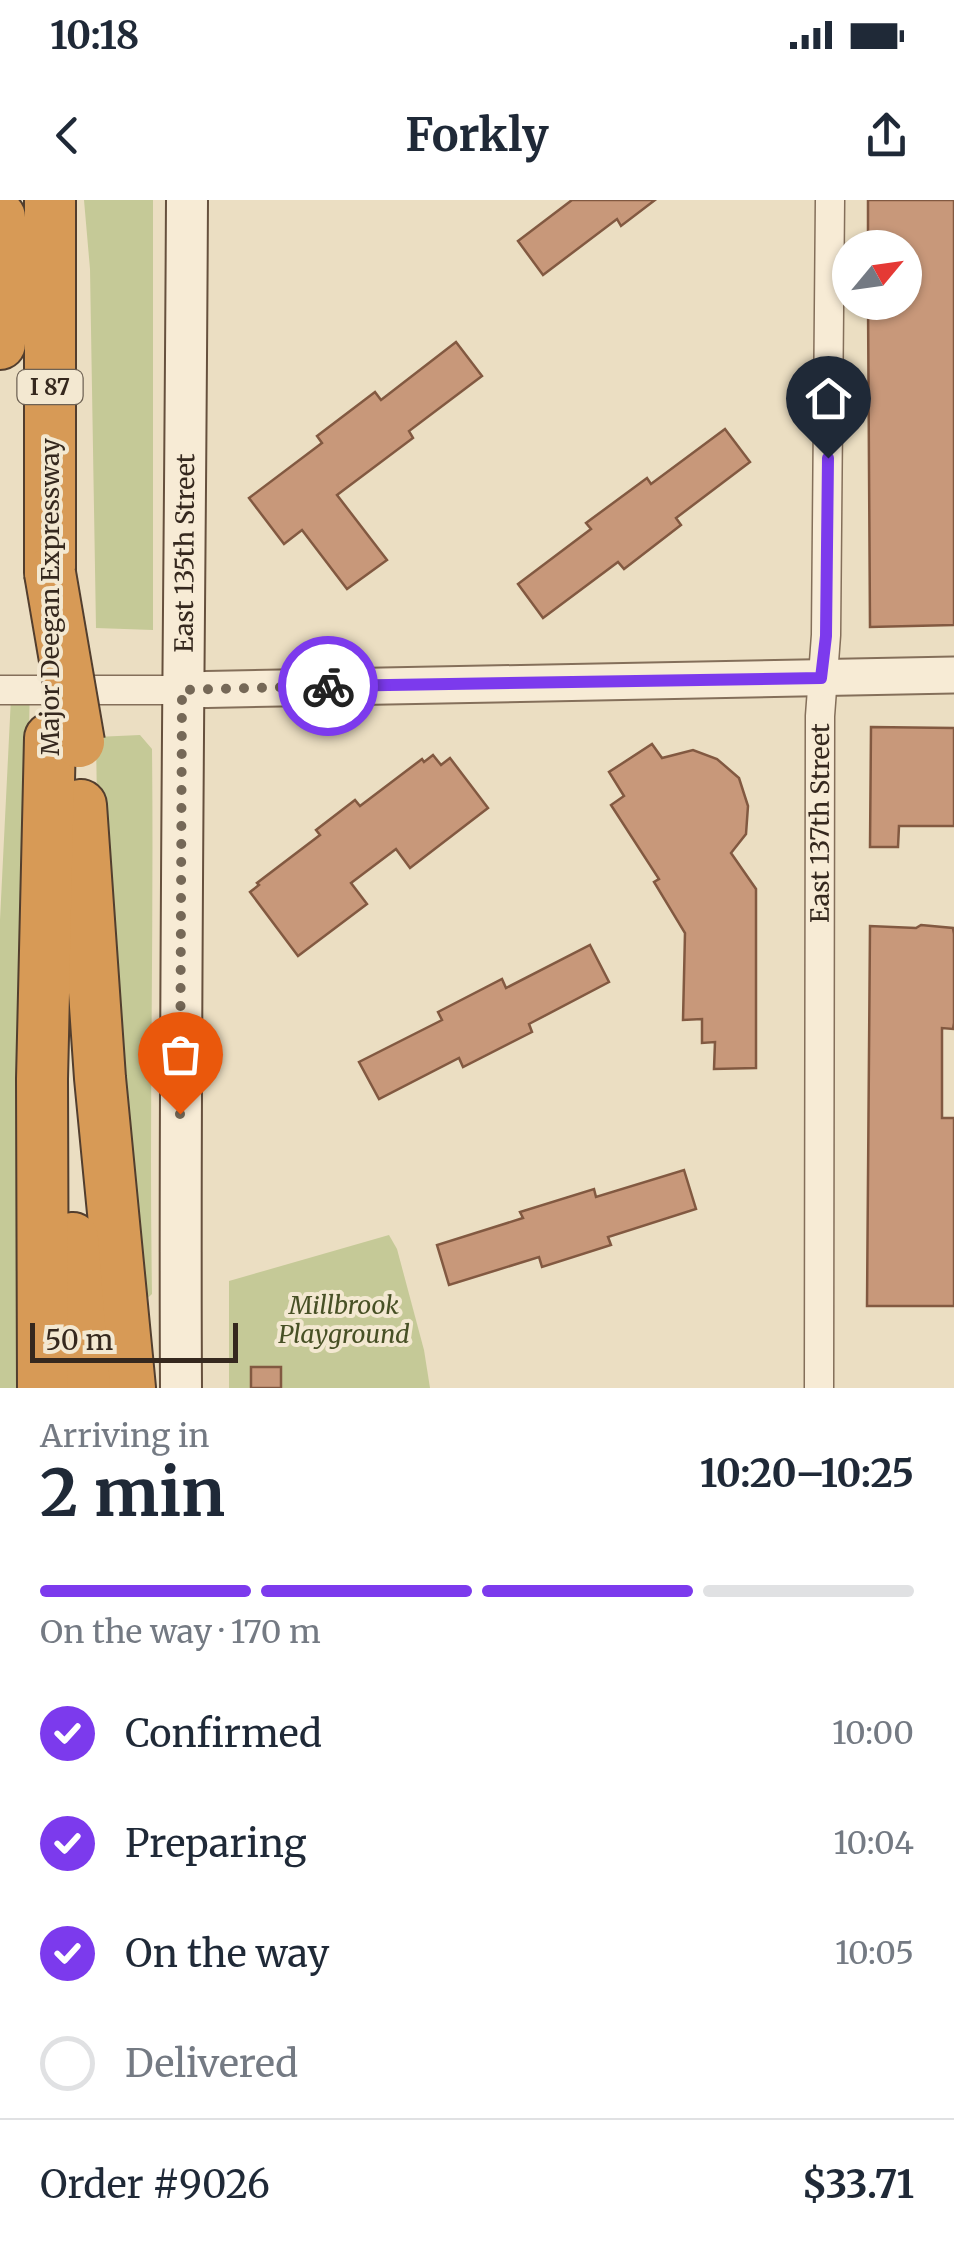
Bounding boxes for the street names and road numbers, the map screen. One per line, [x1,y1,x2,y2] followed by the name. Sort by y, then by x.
[18,370,82,404] road number: I 87
[34,438,66,756] street label: Major Deegan Expressway
[168,453,201,653] street label: East 135th Street
[804,723,836,923] street label: East 137th Street

